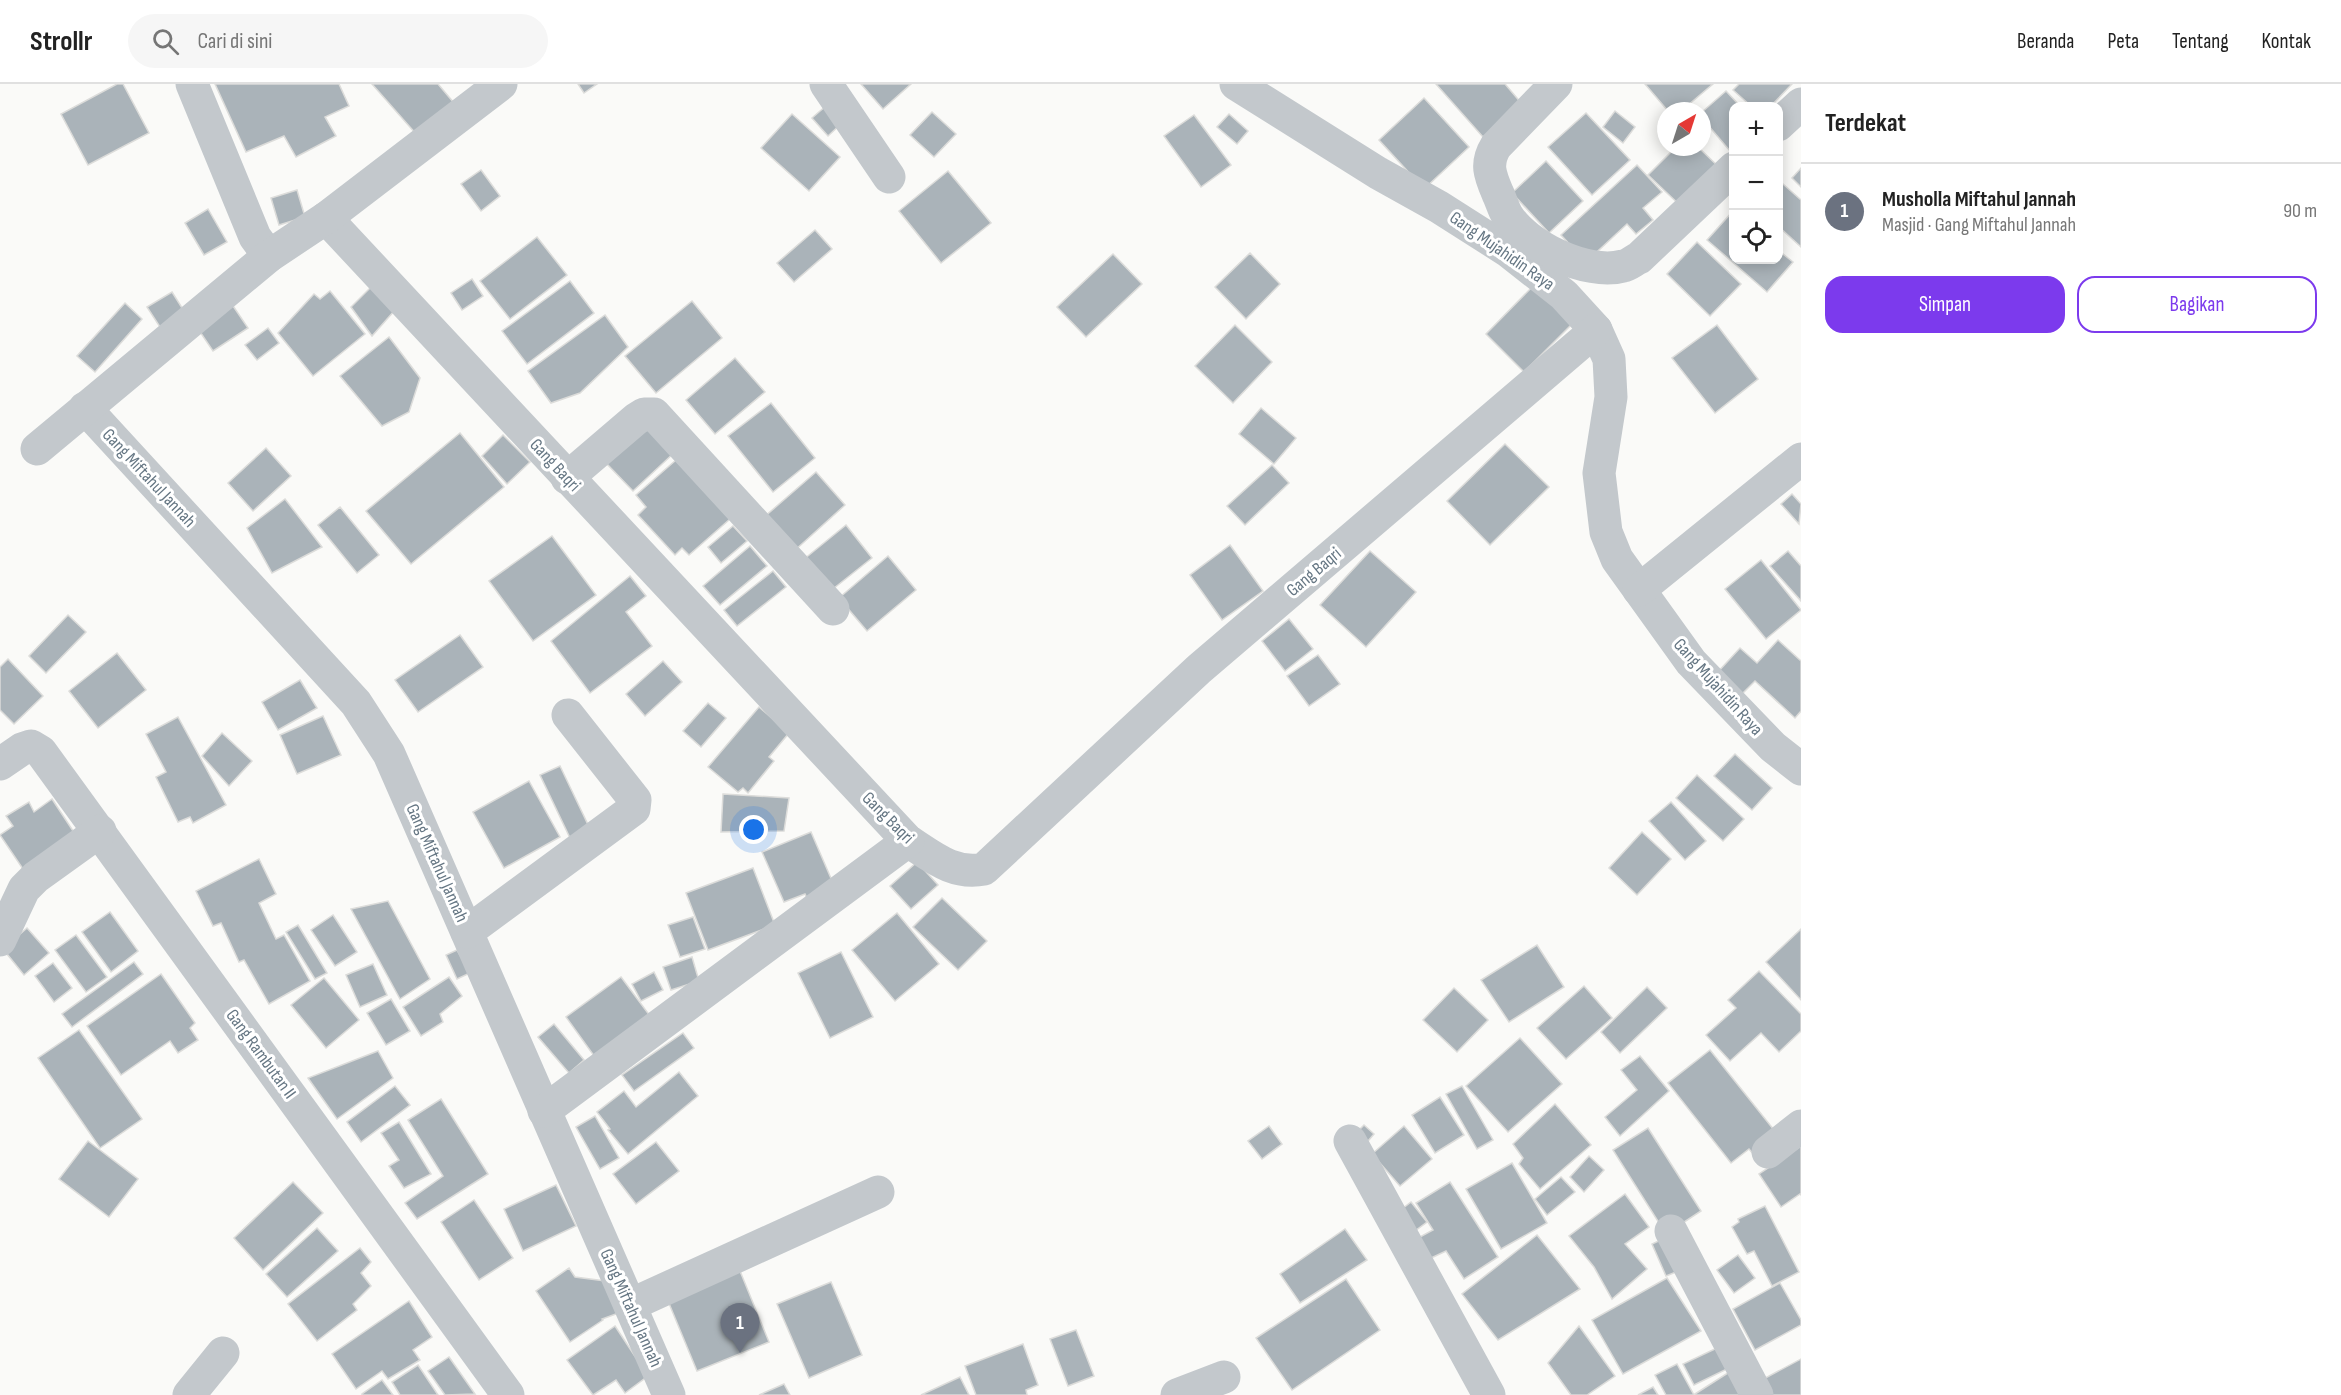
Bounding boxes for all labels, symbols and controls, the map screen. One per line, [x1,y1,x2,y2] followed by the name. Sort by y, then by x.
[128,14,548,68] search box
[30,25,92,58] text: Strollr
[149,25,182,58] icon: search
[197,28,272,55] text: Cari di sini
[2017,29,2074,54] text: Beranda
[2107,29,2139,54] text: Peta
[2172,29,2229,54] text: Tentang
[2262,29,2311,54] text: Kontak
[1657,102,1711,156] north arrow
[1729,102,1783,264] map controls
[1729,102,1783,156] button: +
[1825,108,1906,139] text: Terdekat
[1729,156,1783,210] button: −
[1882,186,2076,213] text: Musholla Miftahul Jannah
[1841,199,1848,223] text: 1
[2283,199,2317,223] text: 90 m
[1446,207,1558,295] street label: Gang Mujahidin Raya
[1729,210,1783,264] button: locate
[1882,213,2076,237] text: Masjid · Gang Miftahul Jannah
[1825,276,2065,333] button: Simpan
[2077,276,2317,333] button: Bagikan
[98,424,200,532] street label: Gang Miftahul Jannah
[525,434,585,496] street label: Gang Baqri
[1283,543,1345,601] street label: Gang Baqri
[1669,634,1767,740] street label: Gang Mujahidin Raya
[858,788,918,848] street label: Gang Baqri
[402,801,472,925] street label: Gang Miftahul Jannah
[739,815,768,844] your location
[222,1005,300,1103] street label: Gang Rambutan II
[596,1246,666,1370] street label: Gang Miftahul Jannah
[720,1304,760,1353] pin: 1

